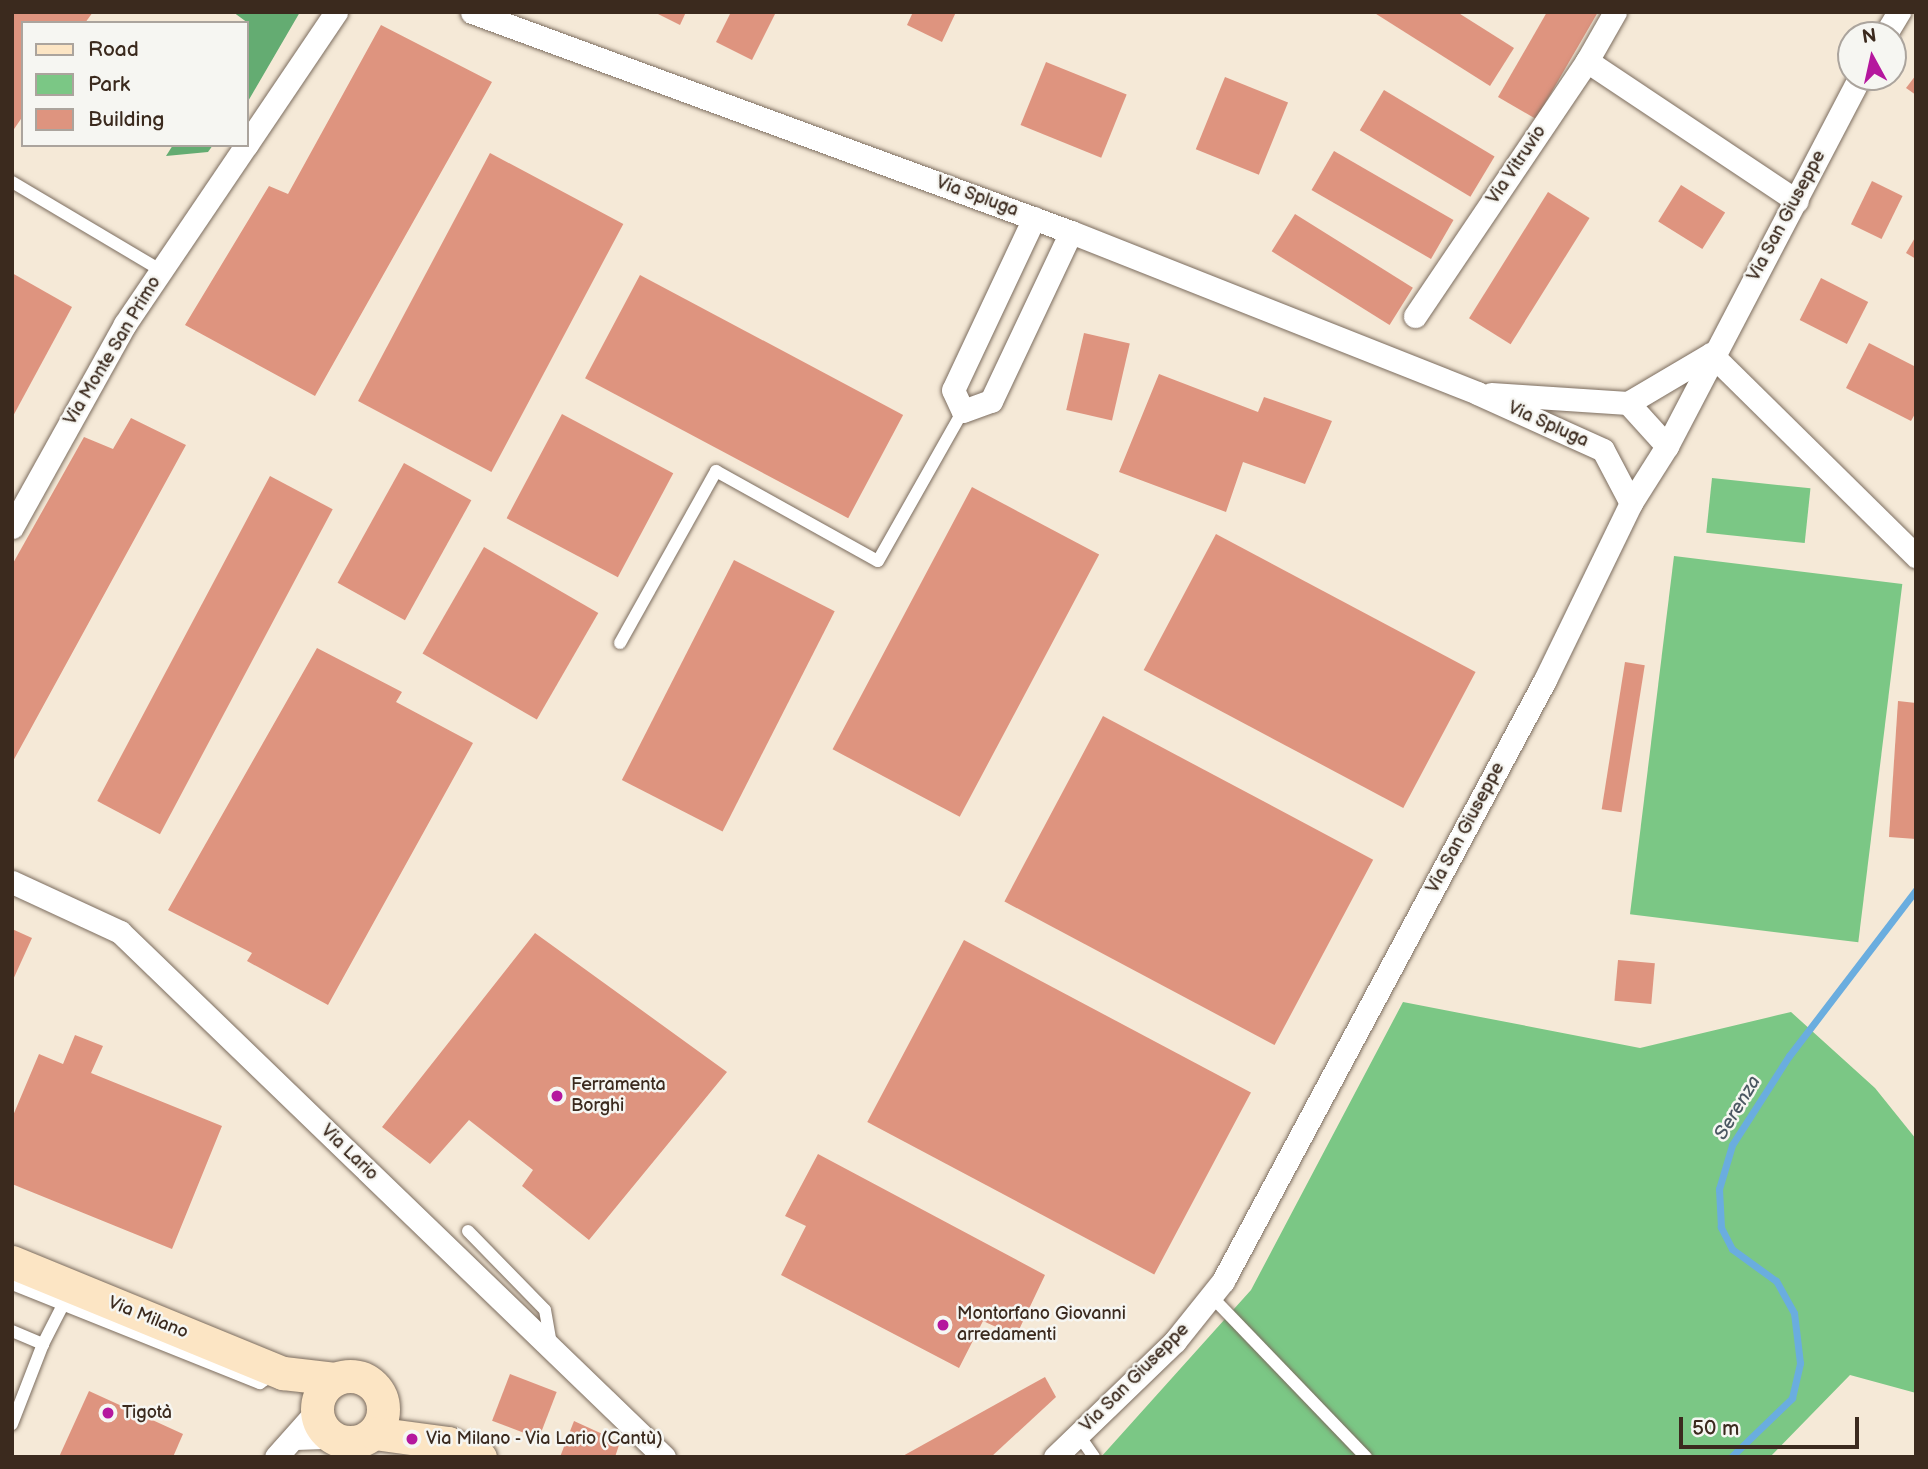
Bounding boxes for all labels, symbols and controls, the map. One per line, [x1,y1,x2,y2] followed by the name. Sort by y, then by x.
[21,21,248,147] legend
[1837,21,1907,91] north arrow
[1861,24,1878,49] text: N
[88,37,139,62] text: Road
[88,72,130,97] text: Park
[88,107,164,132] text: Building
[1483,121,1551,209] street label: Via Vitruvio
[1743,147,1831,285] street label: Via San Giuseppe
[933,172,1021,222] street label: Via Spluga
[60,273,166,429] street label: Via Monte San Primo
[1504,398,1592,452] street label: Via Spluga
[1422,759,1510,897] street label: Via San Giuseppe
[1710,1072,1766,1144] water label: Serenza
[571,1075,666,1118] place label: Ferramenta Borghi
[549,1088,565,1104] marker: Ferramenta Borghi
[316,1120,382,1186] street label: Via Lario
[105,1292,191,1344] street label: Via Milano
[957,1304,1126,1346] place label: Montorfano Giovanni arredamenti
[935,1317,951,1333] marker: Montorfano Giovanni arredamenti
[1076,1319,1194,1437] street label: Via San Giuseppe
[122,1402,172,1424] place label: Tigotà
[1683,1402,1863,1446] scale bar
[100,1405,116,1421] marker: Tigotà
[1692,1416,1739,1441] text: 50 m
[426,1428,665,1450] place label: Via Milano - Via Lario (Cantù)
[404,1431,420,1447] marker: Via Milano - Via Lario (Cantù)

